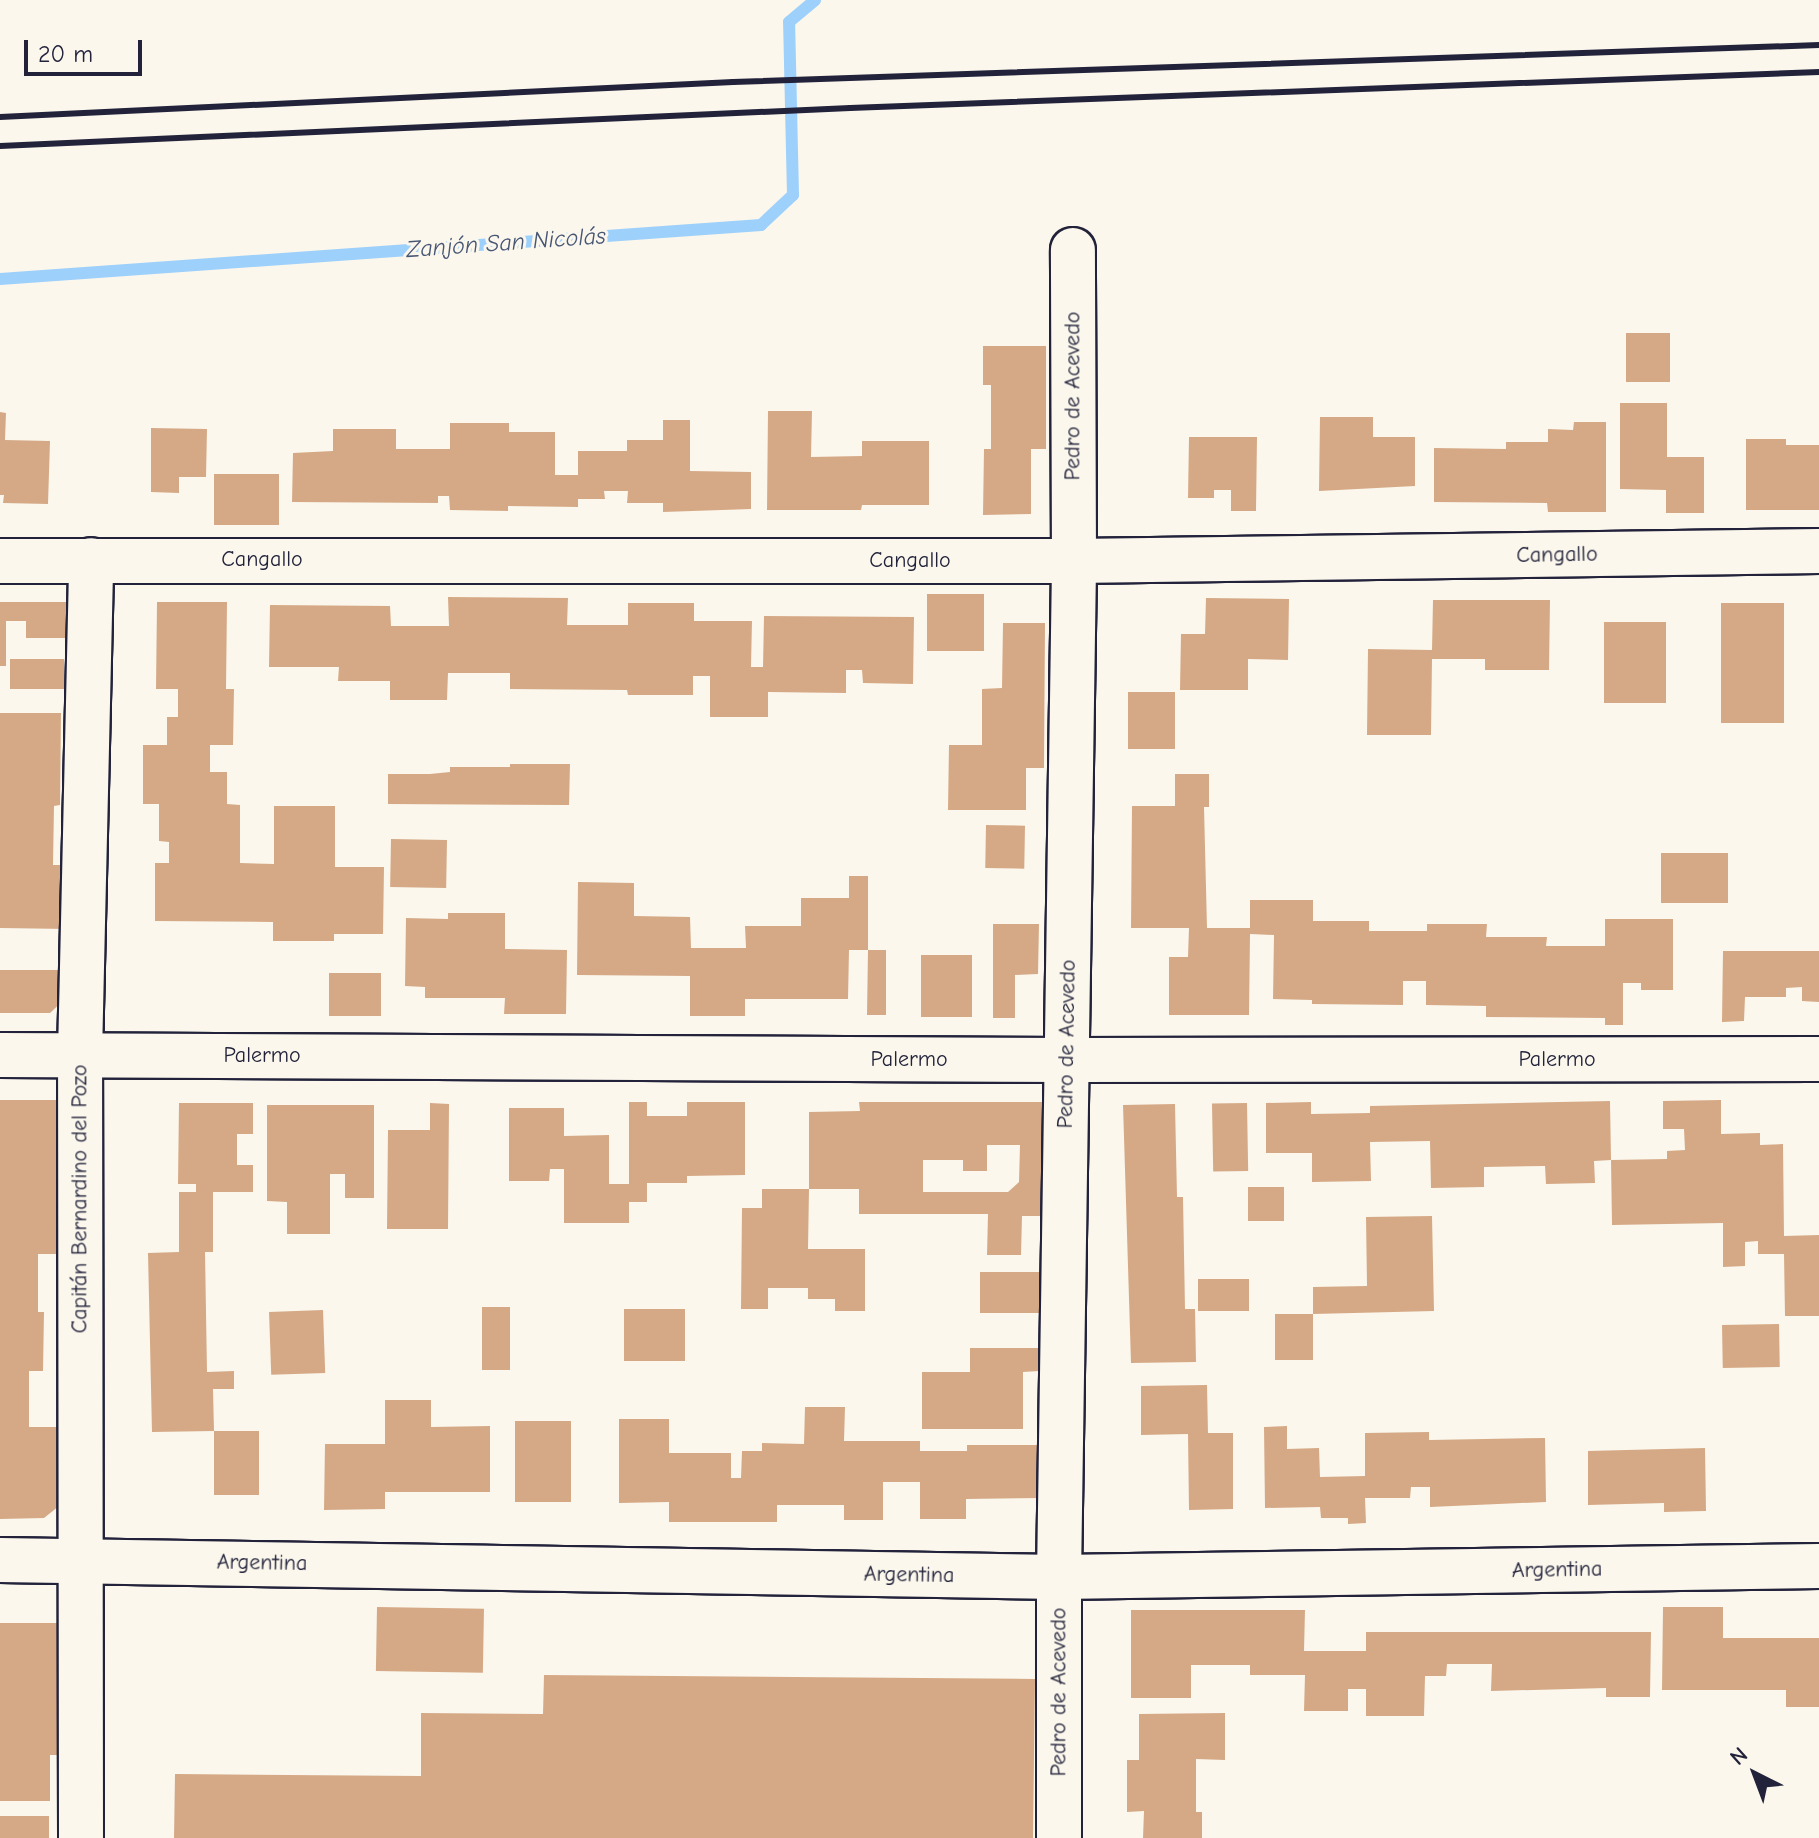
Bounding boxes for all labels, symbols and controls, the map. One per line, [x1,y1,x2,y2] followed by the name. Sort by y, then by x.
[28,24,146,74] scale bar
[38,40,93,68] text: 20 m
[405,222,607,264] water label: Zanjón San Nicolás
[1060,312,1086,480] street label: Pedro de Acevedo
[1516,541,1598,569] street label: Cangallo
[221,547,303,573] street label: Cangallo
[869,548,951,574] street label: Cangallo
[1052,959,1082,1129] street label: Pedro de Acevedo
[223,1043,301,1069] street label: Palermo
[870,1047,948,1073] street label: Palermo
[1518,1047,1596,1073] street label: Palermo
[67,1065,93,1333] street label: Capitán Bernardino del Pozo
[217,1549,307,1577] street label: Argentina
[1512,1556,1602,1584] street label: Argentina
[864,1561,954,1589] street label: Argentina
[1046,1608,1072,1776] street label: Pedro de Acevedo
[1715,1734,1795,1814] north arrow
[1725,1742,1753,1771] text: N

